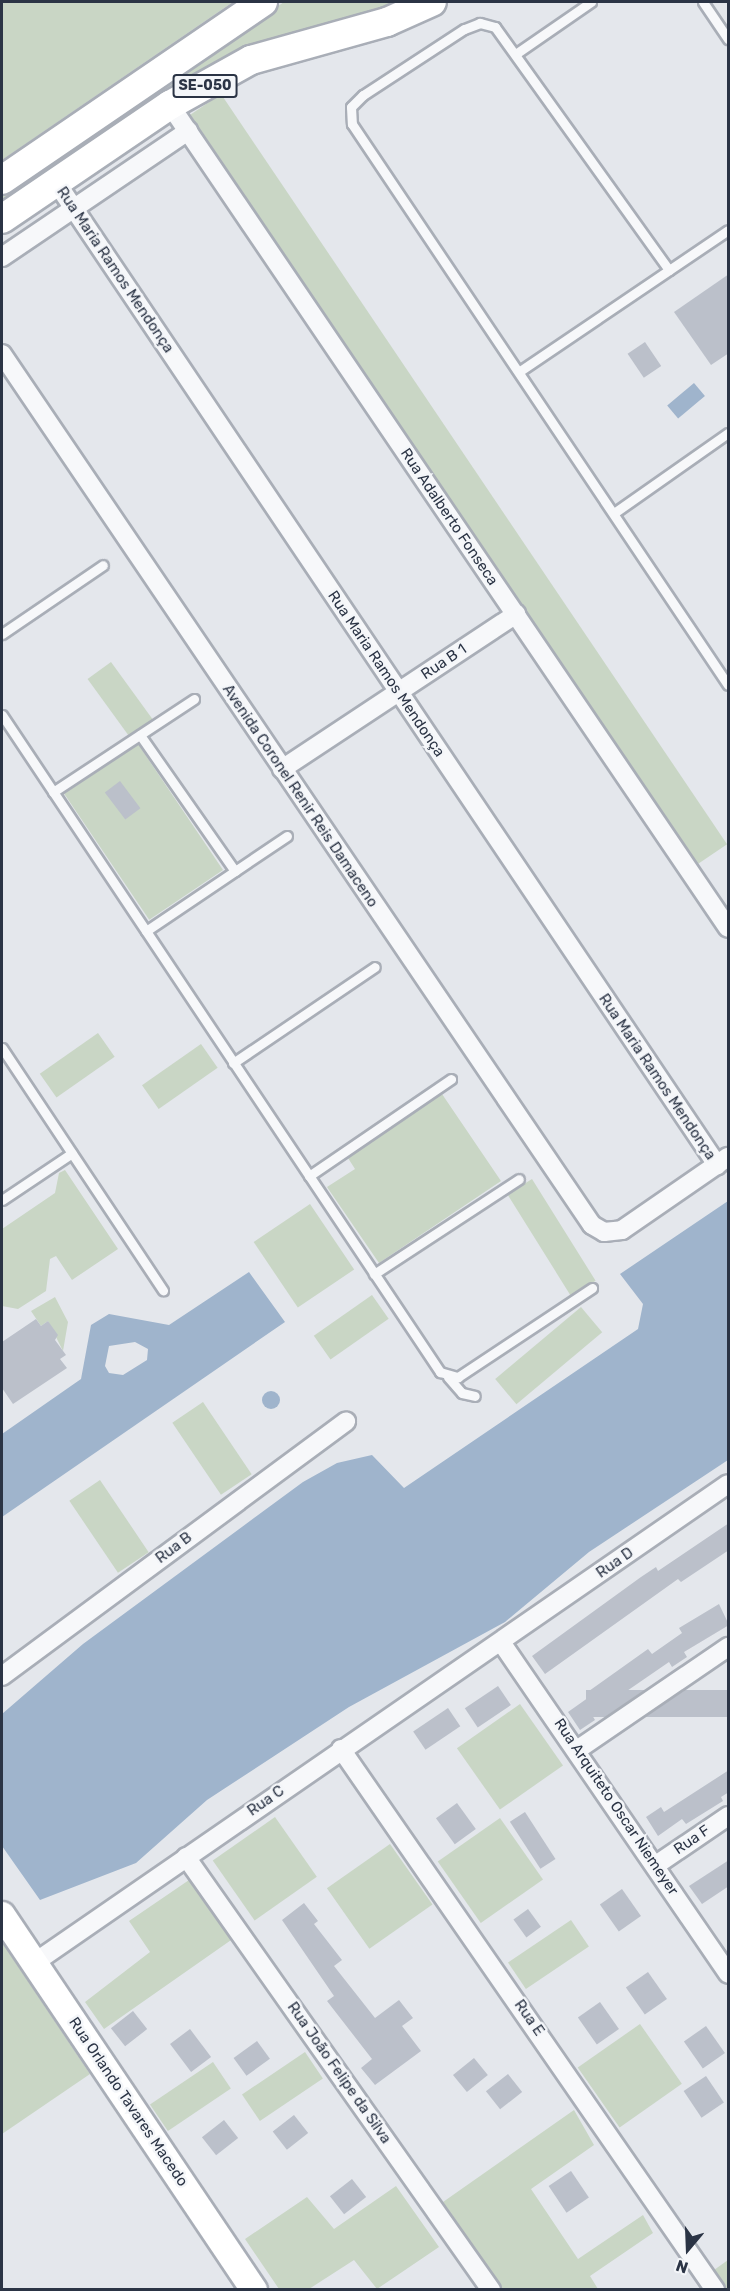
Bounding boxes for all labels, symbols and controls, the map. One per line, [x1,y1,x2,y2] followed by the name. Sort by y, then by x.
[172,75,238,97] road number: SE-050
[53,184,177,356] street label: Rua Maria Ramos Mendonça
[396,445,502,589] street label: Rua Adalberto Fonseca
[324,588,448,760] street label: Rua Maria Ramos Mendonça
[418,640,470,684] street label: Rua B 1
[218,681,382,911] street label: Avenida Coronel Renir Reis Damaceno
[595,991,719,1163] street label: Rua Maria Ramos Mendonça
[152,1529,196,1567] street label: Rua B
[593,1544,637,1582] street label: Rua D
[550,1715,682,1899] street label: Rua Arquiteto Oscar Niemeyer
[244,1782,288,1820] street label: Rua C
[671,1821,713,1859] street label: Rua F
[510,1996,548,2040] street label: Rua E
[283,1999,395,2147] street label: Rua João Felipe da Silva
[65,2014,191,2190] street label: Rua Orlando Tavares Macedo
[658,2219,718,2279] north arrow
[673,2256,691,2277] text: N

